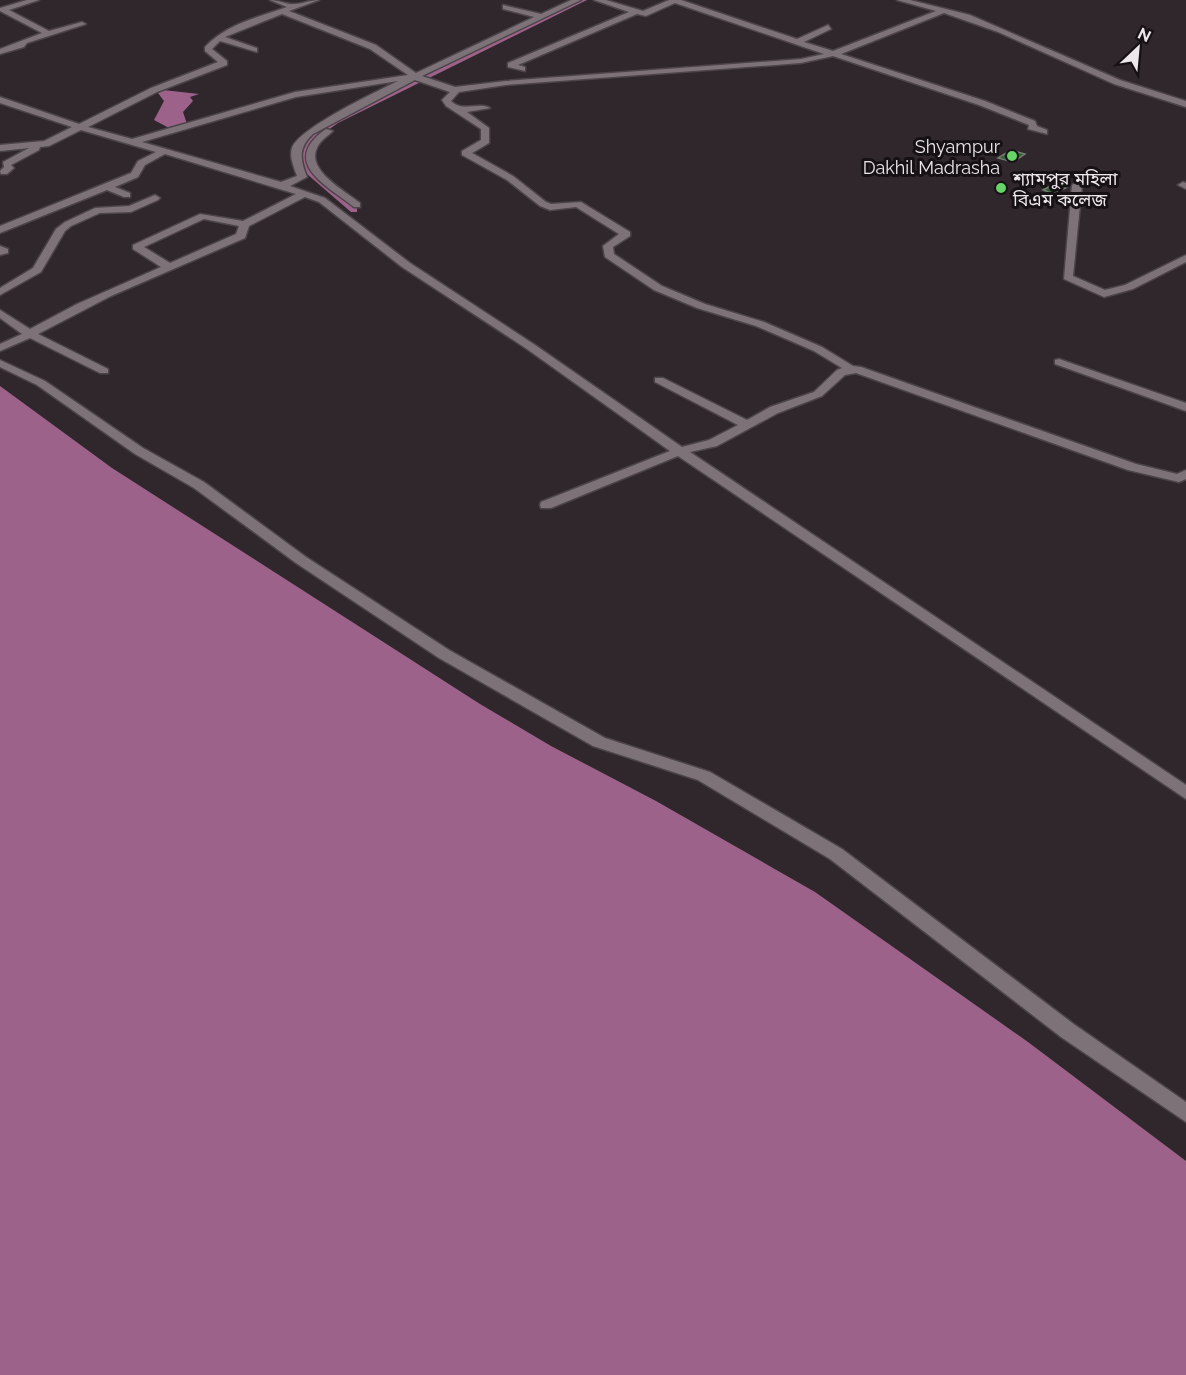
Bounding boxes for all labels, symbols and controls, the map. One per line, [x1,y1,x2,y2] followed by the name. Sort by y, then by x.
[1108,18,1168,78] north arrow
[1135,24,1154,46] text: N
[863,136,1001,178] place label: Shyampur Dakhil Madrasha
[1005,149,1019,163] marker: Shyampur Dakhil Madrasha
[1012,168,1118,210] place label: শ্যামপুর মহিলা বিএম কলেজ
[994,181,1008,195] marker: শ্যামপুর মহিলা বিএম কলেজ

